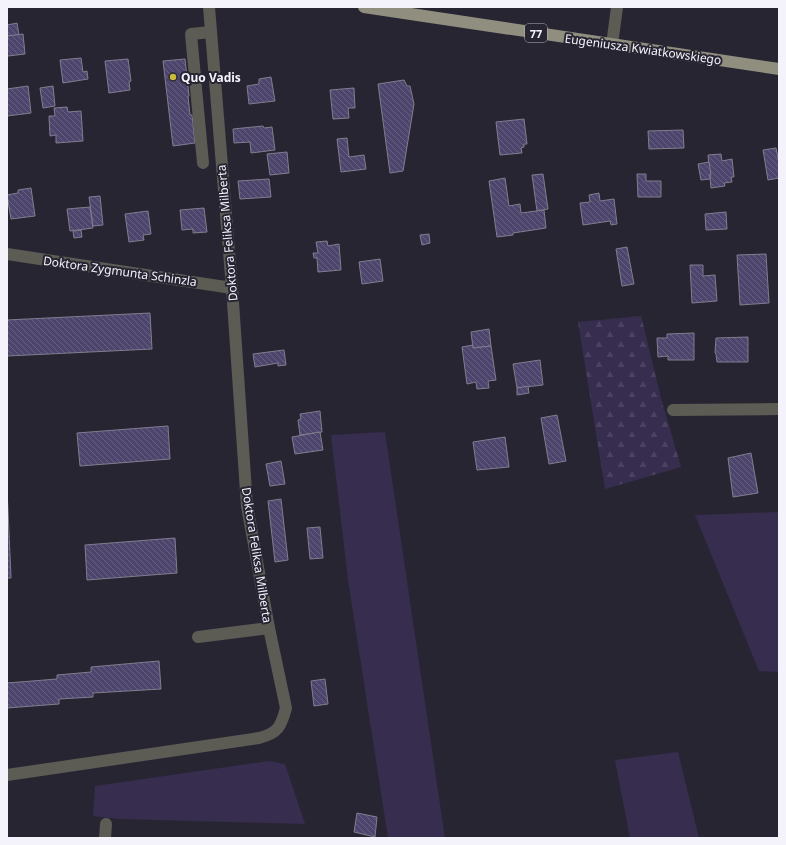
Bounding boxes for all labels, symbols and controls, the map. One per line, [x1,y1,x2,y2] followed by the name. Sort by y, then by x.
[525,24,547,42] road number: 77
[564,30,722,68] street label: Eugeniusza Kwiatkowskiego
[181,69,241,86] place label: Quo Vadis
[168,72,178,82] marker: Quo Vadis
[213,164,241,302] street label: Doktora Feliksa Milberta
[42,252,198,290] street label: Doktora Zygmunta Schinzla
[238,486,276,624] street label: Doktora Feliksa Milberta

